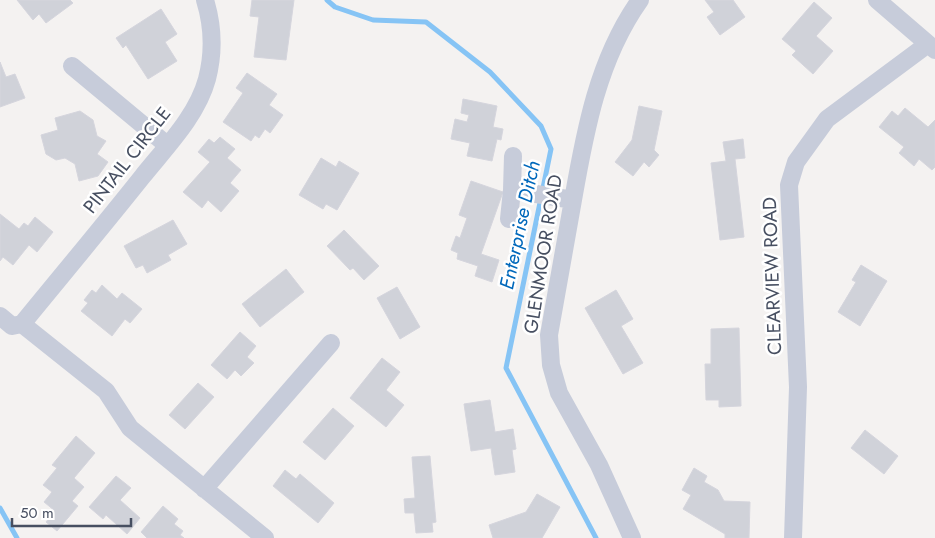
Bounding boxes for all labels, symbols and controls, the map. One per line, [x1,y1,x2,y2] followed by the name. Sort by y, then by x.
[77,101,177,219] street label: PINTAIL CIRCLE
[492,158,548,292] water label: Enterprise Ditch
[517,172,569,335] street label: GLENMOOR ROAD
[756,197,788,355] street label: CLEARVIEW ROAD
[12,496,131,528] scale bar
[20,502,54,524] text: 50 m

